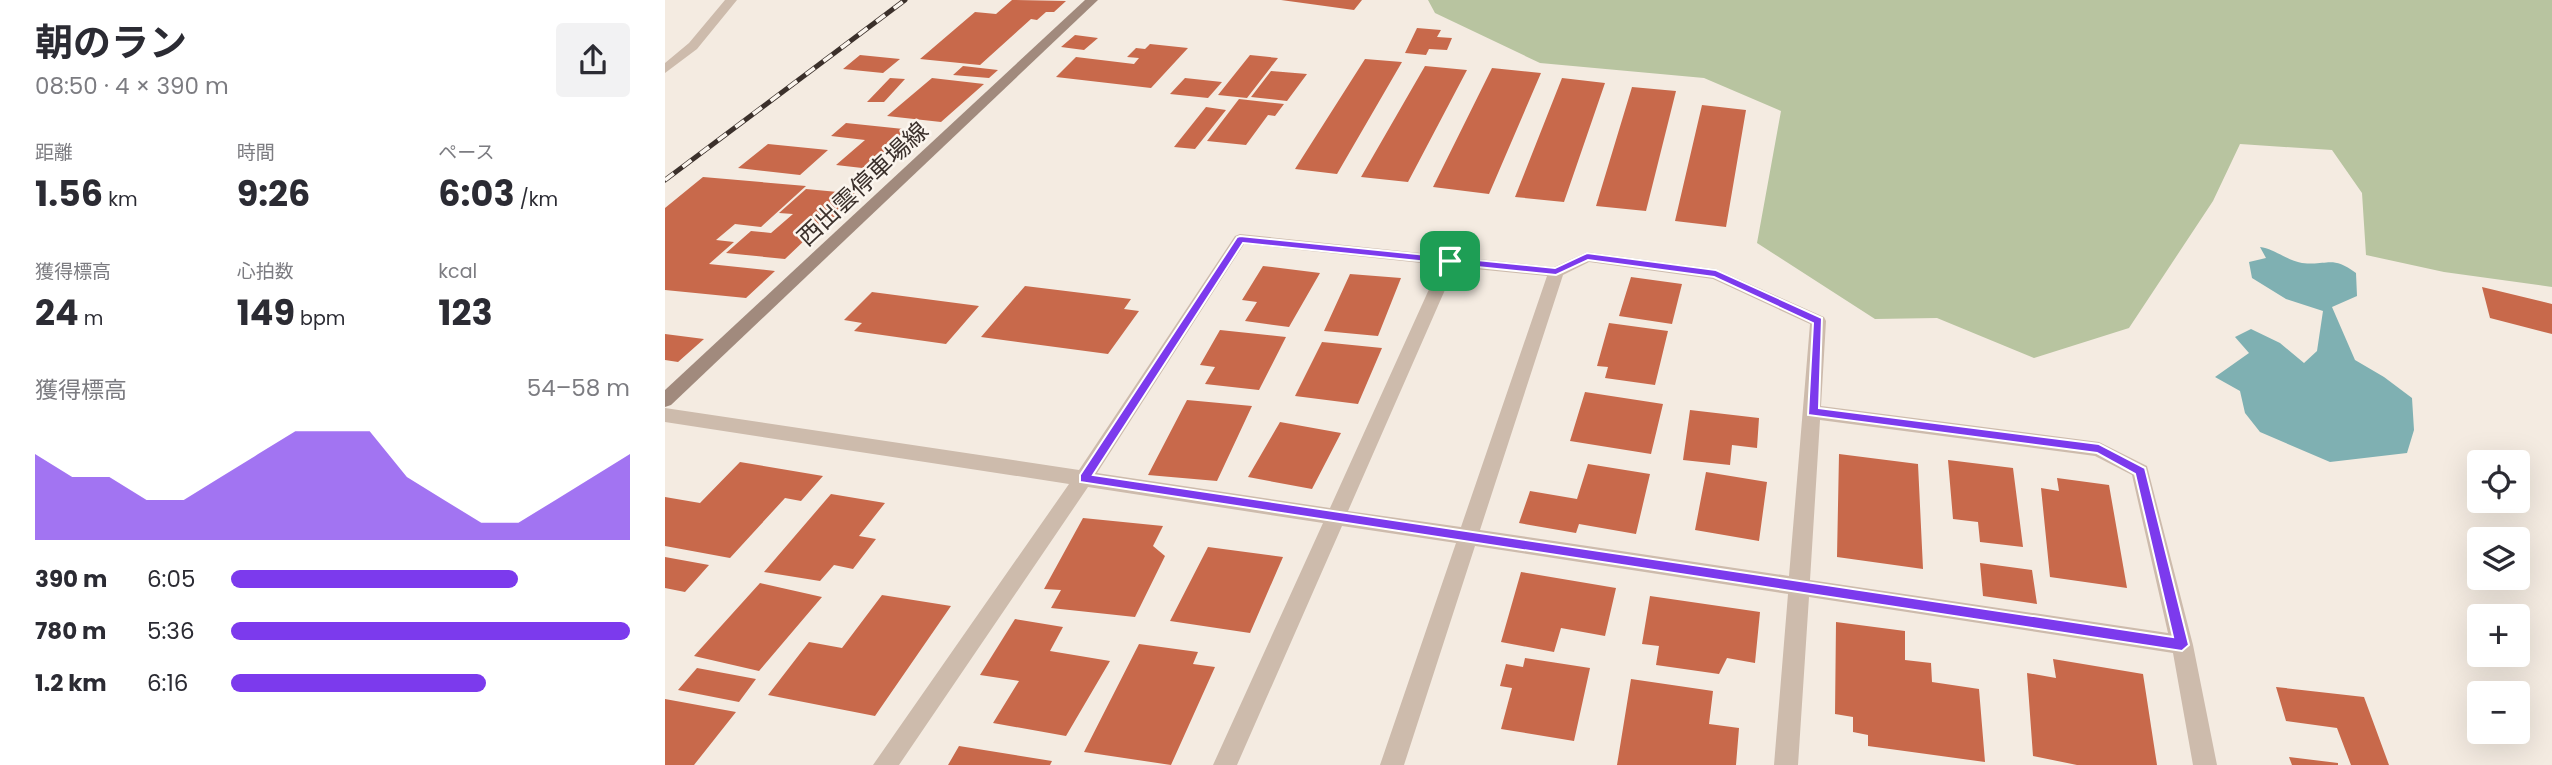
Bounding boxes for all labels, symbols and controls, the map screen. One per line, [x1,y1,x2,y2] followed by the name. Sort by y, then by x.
[35,16,187,69] text: 朝のラン
[556,23,630,97] button: share
[35,70,229,102] text: 08:50 · 4 × 390 m
[790,114,935,253] street label: 西出雲停車場線
[35,139,73,166] text: 距離
[237,139,275,166] text: 時間
[438,139,494,166] text: ペース
[35,169,103,218] text: 1.56
[237,169,310,218] text: 9:26
[438,169,515,218] text: 6:03
[103,186,138,213] text: km
[515,186,558,213] text: /km
[1420,231,1480,291] pin
[1431,242,1469,280] icon: arrive
[35,258,111,285] text: 獲得標高
[237,258,294,285] text: 心拍数
[438,258,477,285] text: kcal
[35,288,79,337] text: 24
[237,288,295,337] text: 149
[438,288,493,337] text: 123
[79,305,103,332] text: m
[295,305,345,332] text: bpm
[527,372,630,404] text: 54–58 m
[35,374,127,406] text: 獲得標高
[2467,450,2530,744] map controls
[2467,450,2530,513] button: locate
[2467,527,2530,590] button: layers
[35,563,107,595] text: 390 m
[147,563,195,595] text: 6:05
[2467,604,2530,667] button: +
[35,615,106,647] text: 780 m
[147,615,195,647] text: 5:36
[35,667,107,699] text: 1.2 km
[147,667,188,699] text: 6:16
[2467,681,2530,744] button: −

